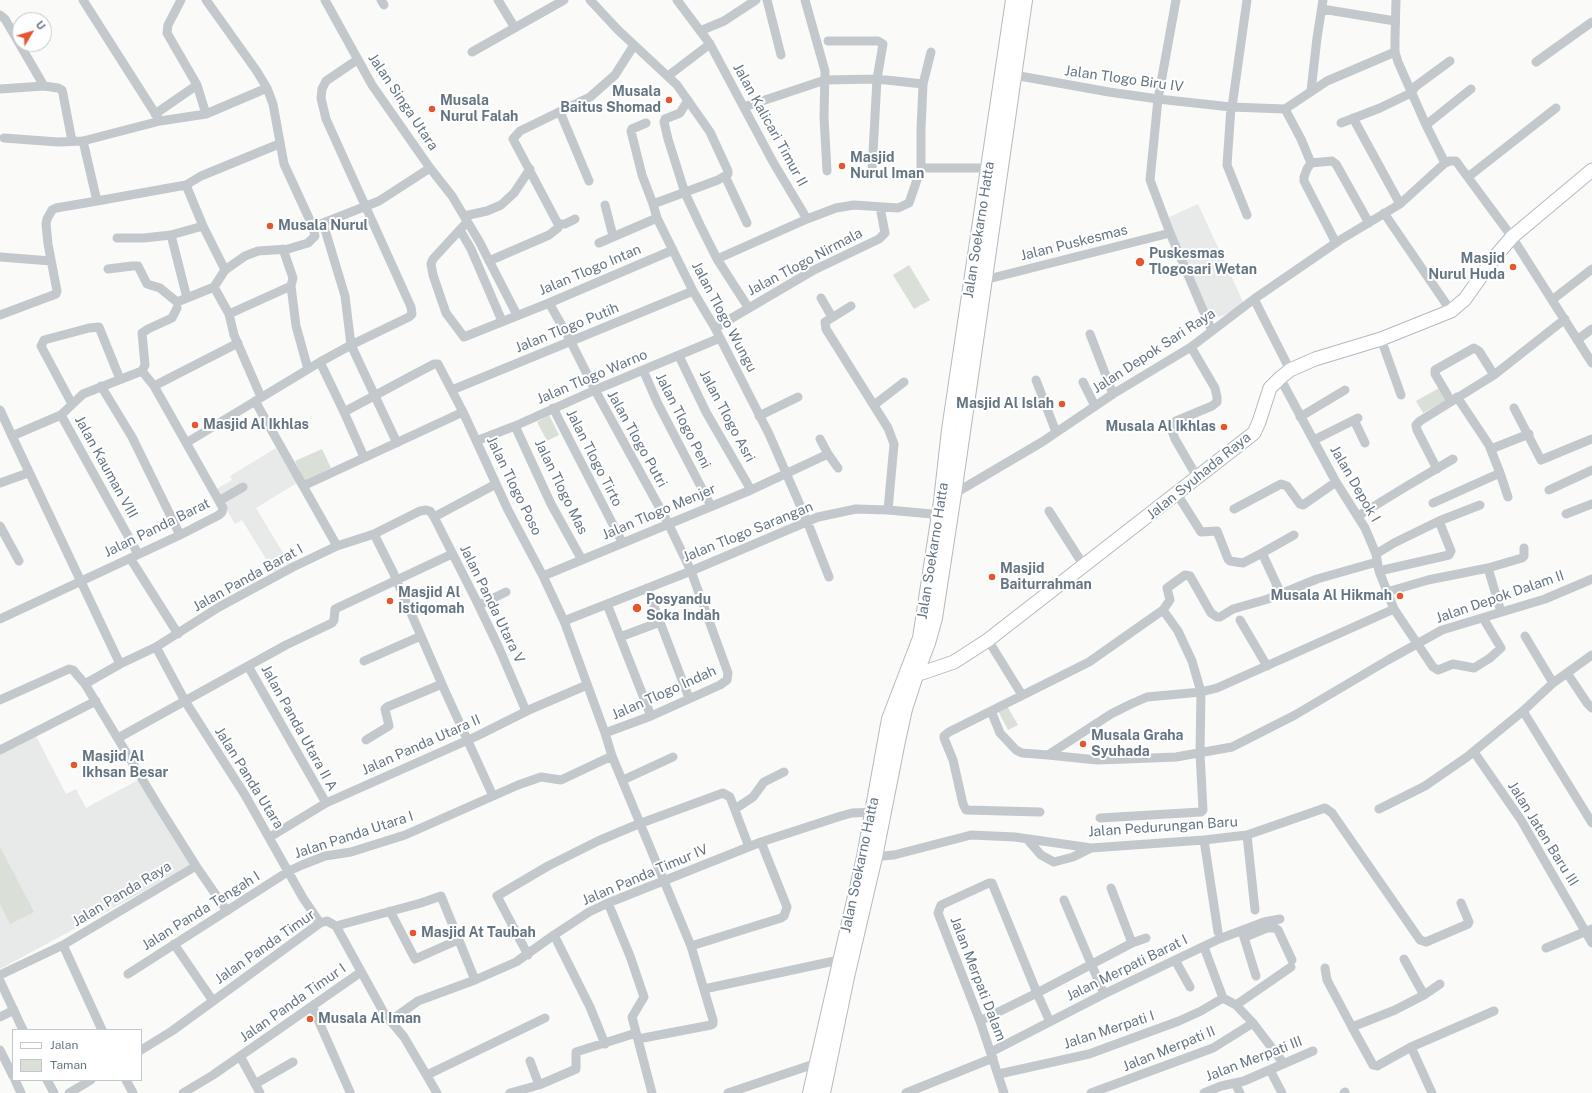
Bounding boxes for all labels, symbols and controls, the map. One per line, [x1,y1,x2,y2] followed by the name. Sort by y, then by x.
[12,12,52,52] north arrow
[33,18,48,32] text: U
[364,50,442,154] street label: Jalan Singa Utara
[729,61,811,189] street label: Jalan Kalicari Timur II
[1064,62,1184,96] street label: Jalan Tlogo Biru IV
[560,84,661,116] place label: Musala Baitus Shomad
[440,93,518,126] place label: Musala Nurul Falah
[664,95,674,105] marker: Musala Baitus Shomad
[427,104,437,114] marker: Musala Nurul Falah
[850,150,924,182] place label: Masjid Nurul Iman
[960,160,998,300] street label: Jalan Soekarno Hatta
[837,161,847,171] marker: Masjid Nurul Iman
[278,218,368,234] place label: Musala Nurul
[265,221,275,231] marker: Musala Nurul
[1019,222,1129,264] street label: Jalan Puskesmas
[745,225,865,299] street label: Jalan Tlogo Nirmala
[536,241,644,299] street label: Jalan Tlogo Intan
[1149,246,1257,278] place label: Puskesmas Tlogosari Wetan
[1428,251,1505,284] place label: Masjid Nurul Huda
[1134,256,1146,268] marker: Puskesmas Tlogosari Wetan
[688,259,760,375] street label: Jalan Tlogo Wungu
[1508,262,1518,272] marker: Masjid Nurul Huda
[513,300,621,356] street label: Jalan Tlogo Putih
[1089,305,1219,397] street label: Jalan Depok Sari Raya
[534,346,650,408] street label: Jalan Tlogo Warno
[696,367,758,465] street label: Jalan Tlogo Asri
[652,371,714,471] street label: Jalan Tlogo Peni
[604,388,670,490] street label: Jalan Tlogo Putri
[956,396,1054,412] place label: Masjid Al Islah
[1057,399,1067,409] marker: Masjid Al Islah
[562,407,626,509] street label: Jalan Tlogo Tirto
[71,413,141,521] street label: Jalan Kauman VIII
[203,417,309,433] place label: Masjid Al Ikhlas
[1105,419,1216,435] place label: Musala Al Ikhlas
[190,420,200,430] marker: Masjid Al Ikhlas
[1219,422,1229,432] marker: Musala Al Ikhlas
[1144,429,1254,523] street label: Jalan Syuhada Raya
[483,434,545,538] street label: Jalan Tlogo Poso
[531,437,591,537] street label: Jalan Tlogo Mas
[1326,443,1384,525] street label: Jalan Depok I
[600,480,718,544] street label: Jalan Tlogo Menjer
[914,481,952,621] street label: Jalan Soekarno Hatta
[101,495,213,561] street label: Jalan Panda Barat
[680,498,816,566] street label: Jalan Tlogo Sarangan
[190,541,306,615] street label: Jalan Panda Barat I
[456,542,528,666] street label: Jalan Panda Utara V
[1000,561,1092,594] place label: Masjid Baiturrahman
[1434,567,1566,627] street label: Jalan Depok Dalam II
[987,572,997,582] marker: Masjid Baiturrahman
[398,585,464,618] place label: Masjid Al Istiqomah
[1271,588,1392,604] place label: Musala Al Hikmah
[1395,591,1405,601] marker: Musala Al Hikmah
[646,592,720,624] place label: Posyandu Soka Indah
[385,596,395,606] marker: Masjid Al Istiqomah
[631,602,643,614] marker: Posyandu Soka Indah
[257,662,341,794] street label: Jalan Panda Utara II A
[609,662,719,724] street label: Jalan Tlogo Indah
[359,711,483,779] street label: Jalan Panda Utara II
[211,724,287,832] street label: Jalan Panda Utara
[1091,728,1184,760] place label: Musala Graha Syuhada
[1078,739,1088,749] marker: Musala Graha Syuhada
[82,749,168,782] place label: Masjid Al Ikhsan Besar
[69,760,79,770] marker: Masjid Al Ikhsan Besar
[1504,779,1582,889] street label: Jalan Jaten Baru III
[837,796,883,934] street label: Jalan Soekarno Hatta
[292,808,416,862] street label: Jalan Panda Utara I
[1088,813,1238,841] street label: Jalan Pedurungan Baru
[580,841,710,909] street label: Jalan Panda Timur IV
[69,858,175,930] street label: Jalan Panda Raya
[139,868,263,954] street label: Jalan Panda Tengah I
[212,906,318,988] street label: Jalan Panda Timur
[947,914,1009,1044] street label: Jalan Merpati Dalam
[421,925,536,941] place label: Masjid At Taubah
[408,928,418,938] marker: Masjid At Taubah
[1064,931,1190,1005] street label: Jalan Merpati Barat I
[237,960,349,1046] street label: Jalan Panda Timur I
[1062,1007,1156,1053] street label: Jalan Merpati I
[318,1011,421,1027] place label: Musala Al Iman
[305,1014,315,1024] marker: Musala Al Iman
[1120,1023,1218,1075] street label: Jalan Merpati II
[12,1029,142,1081] legend
[1203,1033,1305,1085] street label: Jalan Merpati III
[50,1038,78,1052] text: Jalan
[50,1058,87,1072] text: Taman

